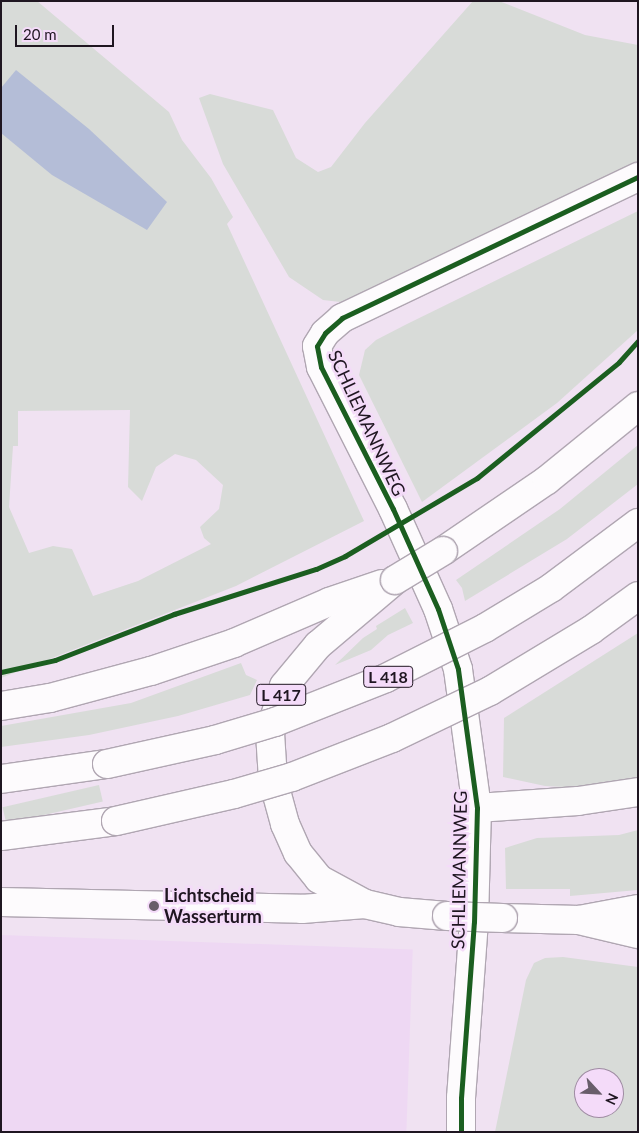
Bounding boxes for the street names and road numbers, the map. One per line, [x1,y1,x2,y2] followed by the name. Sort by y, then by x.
[324,347,410,499] street label: SCHLIEMANNWEG
[362,664,414,690] road number: L 418
[255,682,307,708] road number: L 417
[447,791,471,949] street label: SCHLIEMANNWEG

